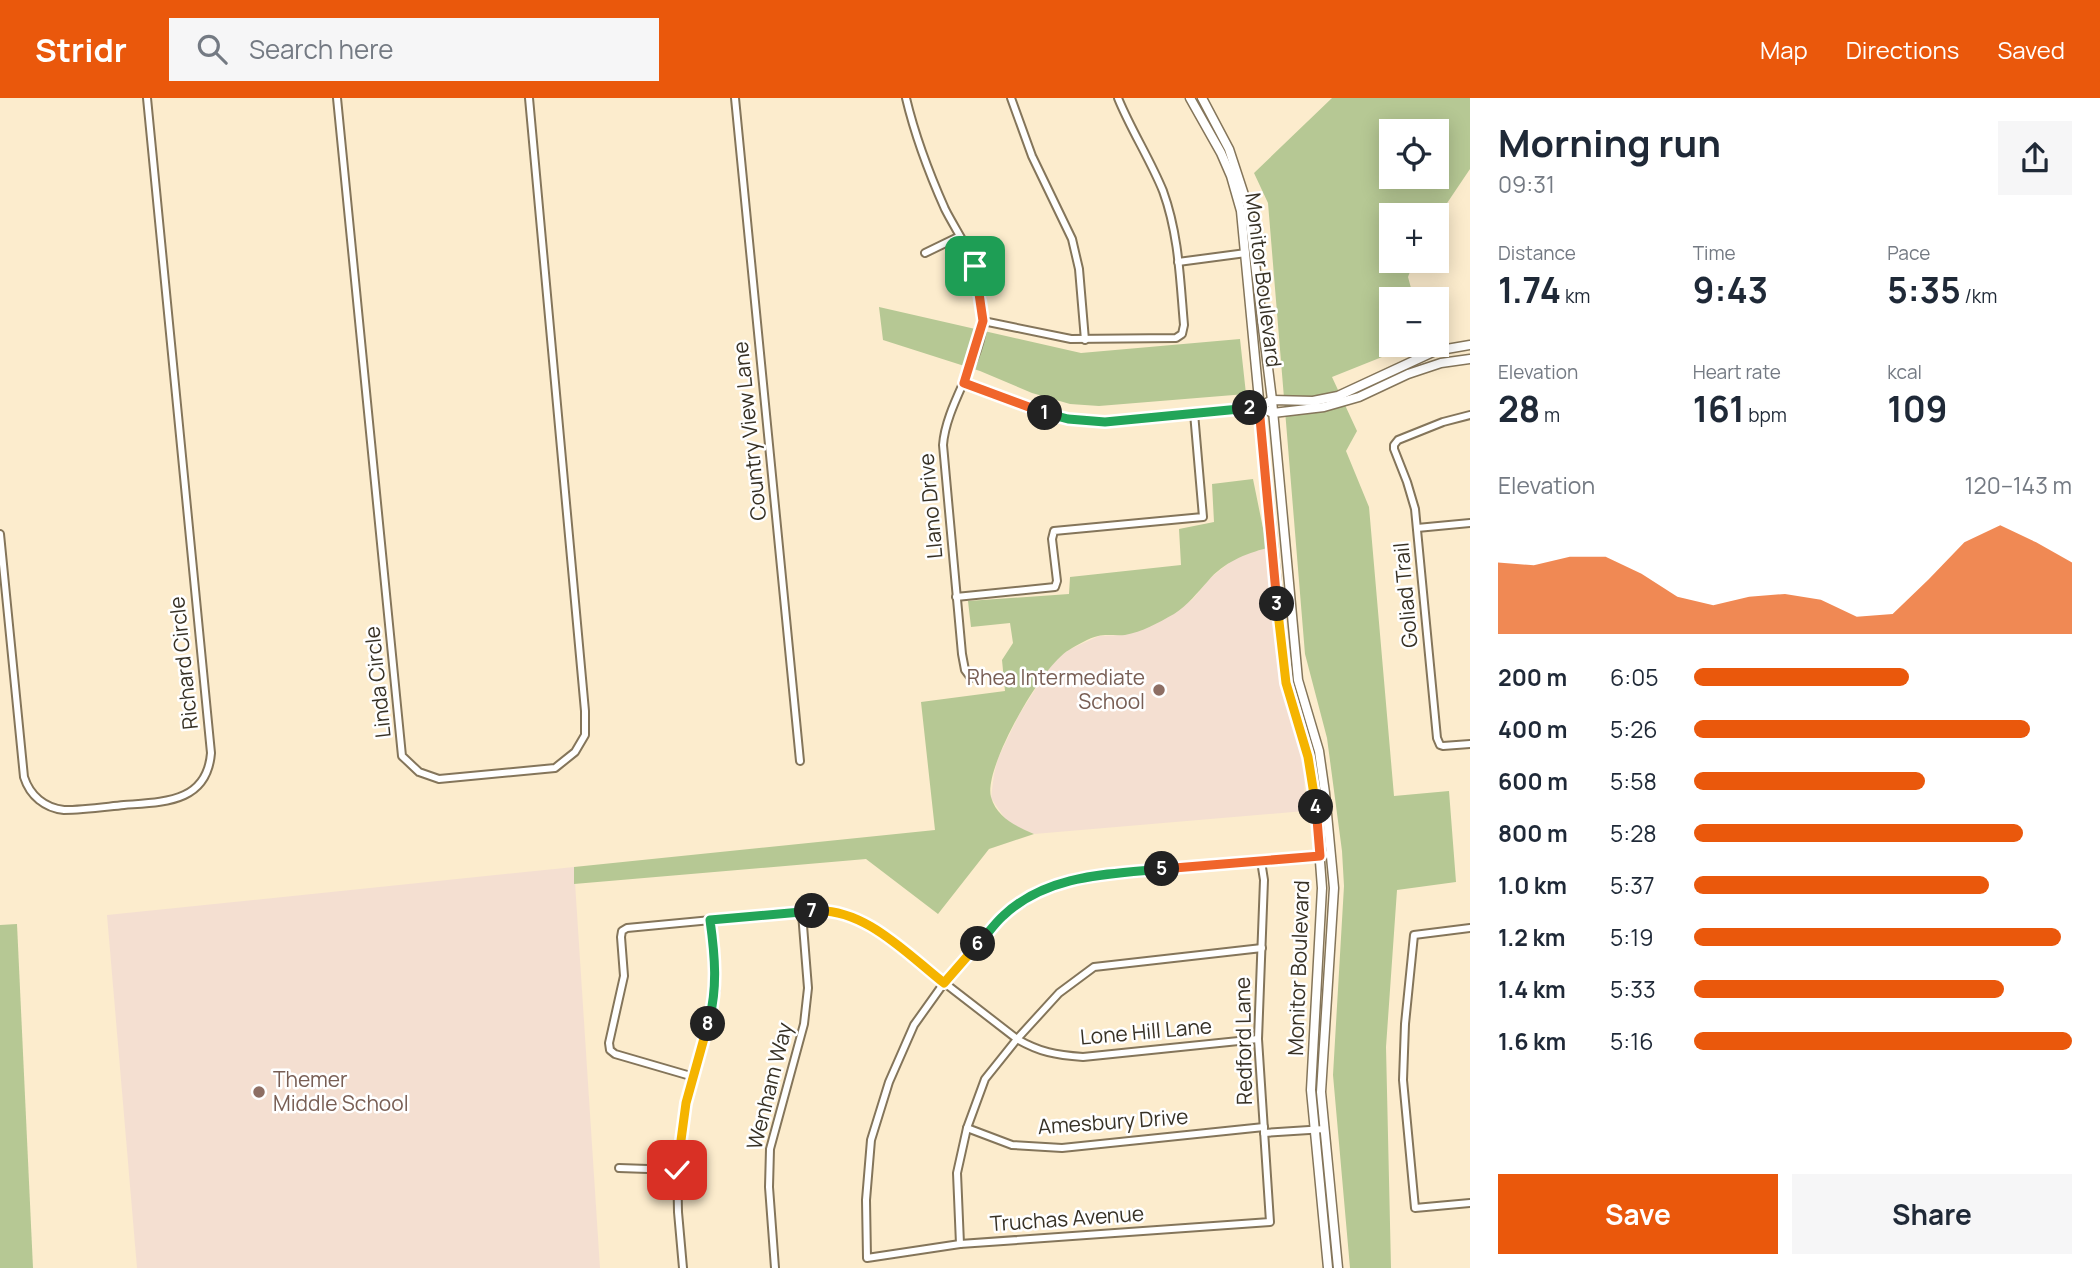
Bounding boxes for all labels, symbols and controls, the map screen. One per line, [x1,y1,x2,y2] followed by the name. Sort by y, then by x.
[169,18,659,81] search box
[35,27,127,72] text: Stridr
[193,30,231,68] icon: search
[249,31,393,67] text: Search here
[1760,33,1808,66] text: Map
[1846,33,1959,66] text: Directions
[1997,33,2065,66] text: Saved
[1498,116,1721,168] text: Morning run
[1379,119,1449,357] map controls
[1379,119,1449,189] button: locate
[1998,121,2072,195] button: share
[1498,168,1555,200] text: 09:31
[1239,191,1289,369] street label: Monitor Boulevard
[1379,203,1449,273] button: +
[945,236,1005,296] pin
[1498,240,1576,266] text: Distance
[1693,240,1736,266] text: Time
[1887,240,1930,266] text: Pace
[956,247,994,285] icon: arrive
[1498,266,1561,314] text: 1.74
[1693,266,1768,314] text: 9:43
[1887,266,1961,314] text: 5:35
[1561,283,1590,309] text: km
[1961,283,1997,309] text: /km
[1379,287,1449,357] button: −
[726,340,772,522] street label: Country View Lane
[1498,359,1578,385] text: Elevation
[1693,359,1781,385] text: Heart rate
[1887,359,1922,385] text: kcal
[1498,385,1540,433] text: 28
[1693,385,1745,433] text: 161
[1887,385,1947,433] text: 109
[1232,390,1268,426] pin: 2
[1244,394,1255,420] text: 2
[1028,396,1062,430] pin: 1
[1040,399,1049,425] text: 1
[1540,402,1560,428] text: m
[1745,402,1787,428] text: bpm
[911,452,949,560] street label: Llano Drive
[1498,469,1595,501] text: Elevation
[1965,469,2072,501] text: 120–143 m
[1386,541,1424,649] street label: Goliad Trail
[1260,587,1294,622] pin: 3
[1271,590,1282,616] text: 3
[162,595,204,731] street label: Richard Circle
[357,625,397,739] street label: Linda Circle
[1498,661,1567,693] text: 200 m
[1610,661,1658,693] text: 6:05
[967,663,1145,715] place label: Rhea Intermediate School
[1151,682,1167,698] marker: Rhea Intermediate School
[1498,713,1568,745] text: 400 m
[1610,713,1658,745] text: 5:26
[1498,765,1568,797] text: 600 m
[1610,765,1657,797] text: 5:58
[1298,790,1334,824] pin: 4
[1310,793,1321,819] text: 4
[1498,817,1568,849] text: 800 m
[1610,817,1657,849] text: 5:28
[1144,852,1180,886] pin: 5
[1156,855,1167,881] text: 5
[1498,869,1567,901] text: 1.0 km
[1610,869,1654,901] text: 5:37
[1281,880,1315,1056] street label: Monitor Boulevard
[794,894,830,928] pin: 7
[806,897,817,923] text: 7
[1498,921,1565,953] text: 1.2 km
[1610,921,1653,953] text: 5:19
[960,926,996,962] pin: 6
[972,930,983,956] text: 6
[1498,973,1566,1005] text: 1.4 km
[1610,973,1656,1005] text: 5:33
[1228,977,1258,1105] street label: Redford Lane
[690,1006,726,1042] pin: 8
[702,1010,713,1036] text: 8
[1079,1011,1213,1051] street label: Lone Hill Lane
[740,1019,798,1152] street label: Wenham Way
[1498,1025,1566,1057] text: 1.6 km
[1610,1025,1653,1057] text: 5:16
[273,1065,409,1117] place label: Themer Middle School
[251,1084,267,1100] marker: Themer Middle School
[1037,1102,1189,1140] street label: Amesbury Drive
[647,1140,707,1200] pin
[658,1151,696,1189] icon: check
[1498,1174,1778,1254] button: Save
[1792,1174,2072,1254] button: Share
[989,1199,1145,1237] street label: Truchas Avenue

